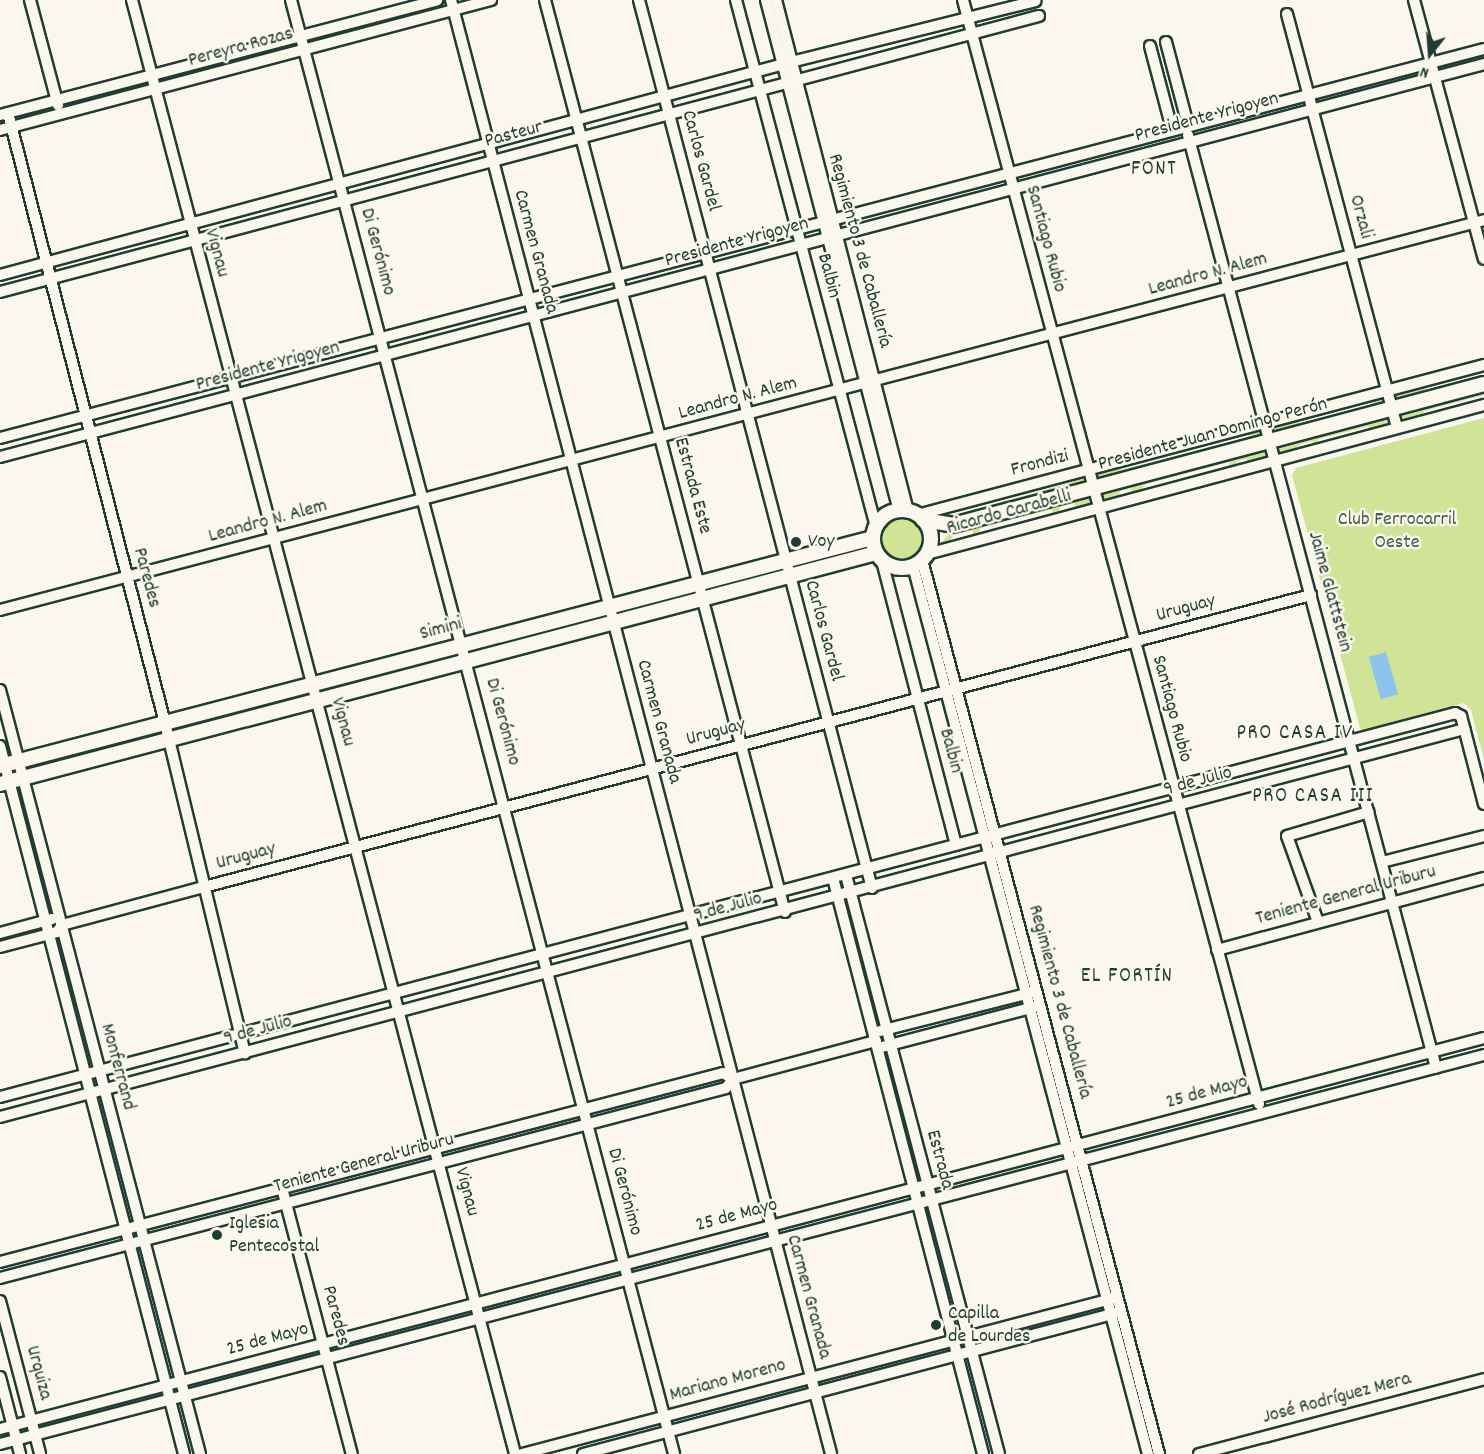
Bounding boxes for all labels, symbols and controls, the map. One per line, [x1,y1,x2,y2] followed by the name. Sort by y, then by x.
[186,22,296,74] street label: Pereyra Rozas
[1400,24,1460,84] north arrow
[1417,60,1432,84] text: N
[1133,87,1281,149] street label: Presidente Yrigoyen
[675,108,725,214] street label: Carlos Gardel
[482,116,546,154] street label: Pasteur
[822,152,896,350] street label: Regimiento 3 de Caballería
[1131,157,1177,183] district label: FONT
[1019,183,1071,295] street label: Santiago Rubio
[507,187,563,317] street label: Carmen Granada
[1343,192,1377,242] street label: Orzali
[354,206,400,298] street label: Di Gerónimo
[663,212,811,274] street label: Presidente Yrigoyen
[198,226,234,280] street label: Vignau
[1146,248,1270,302] street label: Leandro N. Alem
[811,251,845,301] street label: Balbin
[194,336,342,398] street label: Presidente Yrigoyen
[676,372,800,426] street label: Leandro N. Alem
[1096,393,1330,477] street label: Presidente Juan Domingo Perón
[668,435,716,537] street label: Estrada Este
[1009,445,1071,483] street label: Frondizi
[944,485,1074,541] street label: Ricardo Carabelli
[206,495,330,549] street label: Leandro N. Alem
[1338,508,1456,555] park label: Club Ferrocarril Oeste
[1301,529,1357,655] street label: Jaime Glattstein
[808,530,835,554] place label: Voy
[789,535,803,549] marker: Voy
[126,545,166,611] street label: Paredes
[798,578,848,684] street label: Carlos Gardel
[1154,590,1218,628] street label: Uruguay
[417,613,465,647] street label: Simini
[1145,653,1197,765] street label: Santiago Rubio
[630,657,686,787] street label: Carmen Granada
[479,676,525,768] street label: Di Gerónimo
[324,695,360,749] street label: Vignau
[684,714,748,752] street label: Uruguay
[1236,721,1354,747] district label: PRO CASA IV
[933,726,967,776] street label: Balbin
[1161,761,1235,803] street label: 9 de Julio
[1252,784,1374,810] district label: PRO CASA III
[214,838,278,876] street label: Uruguay
[1253,860,1439,932] street label: Teniente General Uriburu
[691,887,765,929] street label: 9 de Julio
[1022,903,1096,1101] street label: Regimiento 3 de Caballería
[1081,964,1173,990] district label: EL FORTÍN
[221,1010,295,1052] street label: 9 de Julio
[94,1021,140,1113] street label: Monferrand
[1164,1071,1250,1115] street label: 25 de Mayo
[271,1128,457,1200] street label: Teniente General Uriburu
[920,1128,958,1192] street label: Estrada
[601,1146,647,1238] street label: Di Gerónimo
[448,1165,484,1219] street label: Vignau
[694,1194,780,1238] street label: 25 de Mayo
[229,1212,319,1259] place label: Iglesia Pentecostal
[210,1228,224,1242] marker: Iglesia Pentecostal
[780,1232,836,1362] street label: Carmen Granada
[315,1283,355,1349] street label: Paredes
[948,1302,1030,1349] place label: Capilla de Lourdes
[225,1318,311,1362] street label: 25 de Mayo
[929,1318,943,1332] marker: Capilla de Lourdes
[19,1343,57,1403] street label: Urquiza
[667,1354,789,1408] street label: Mariano Moreno
[1260,1368,1414,1430] street label: José Rodríguez Mera

